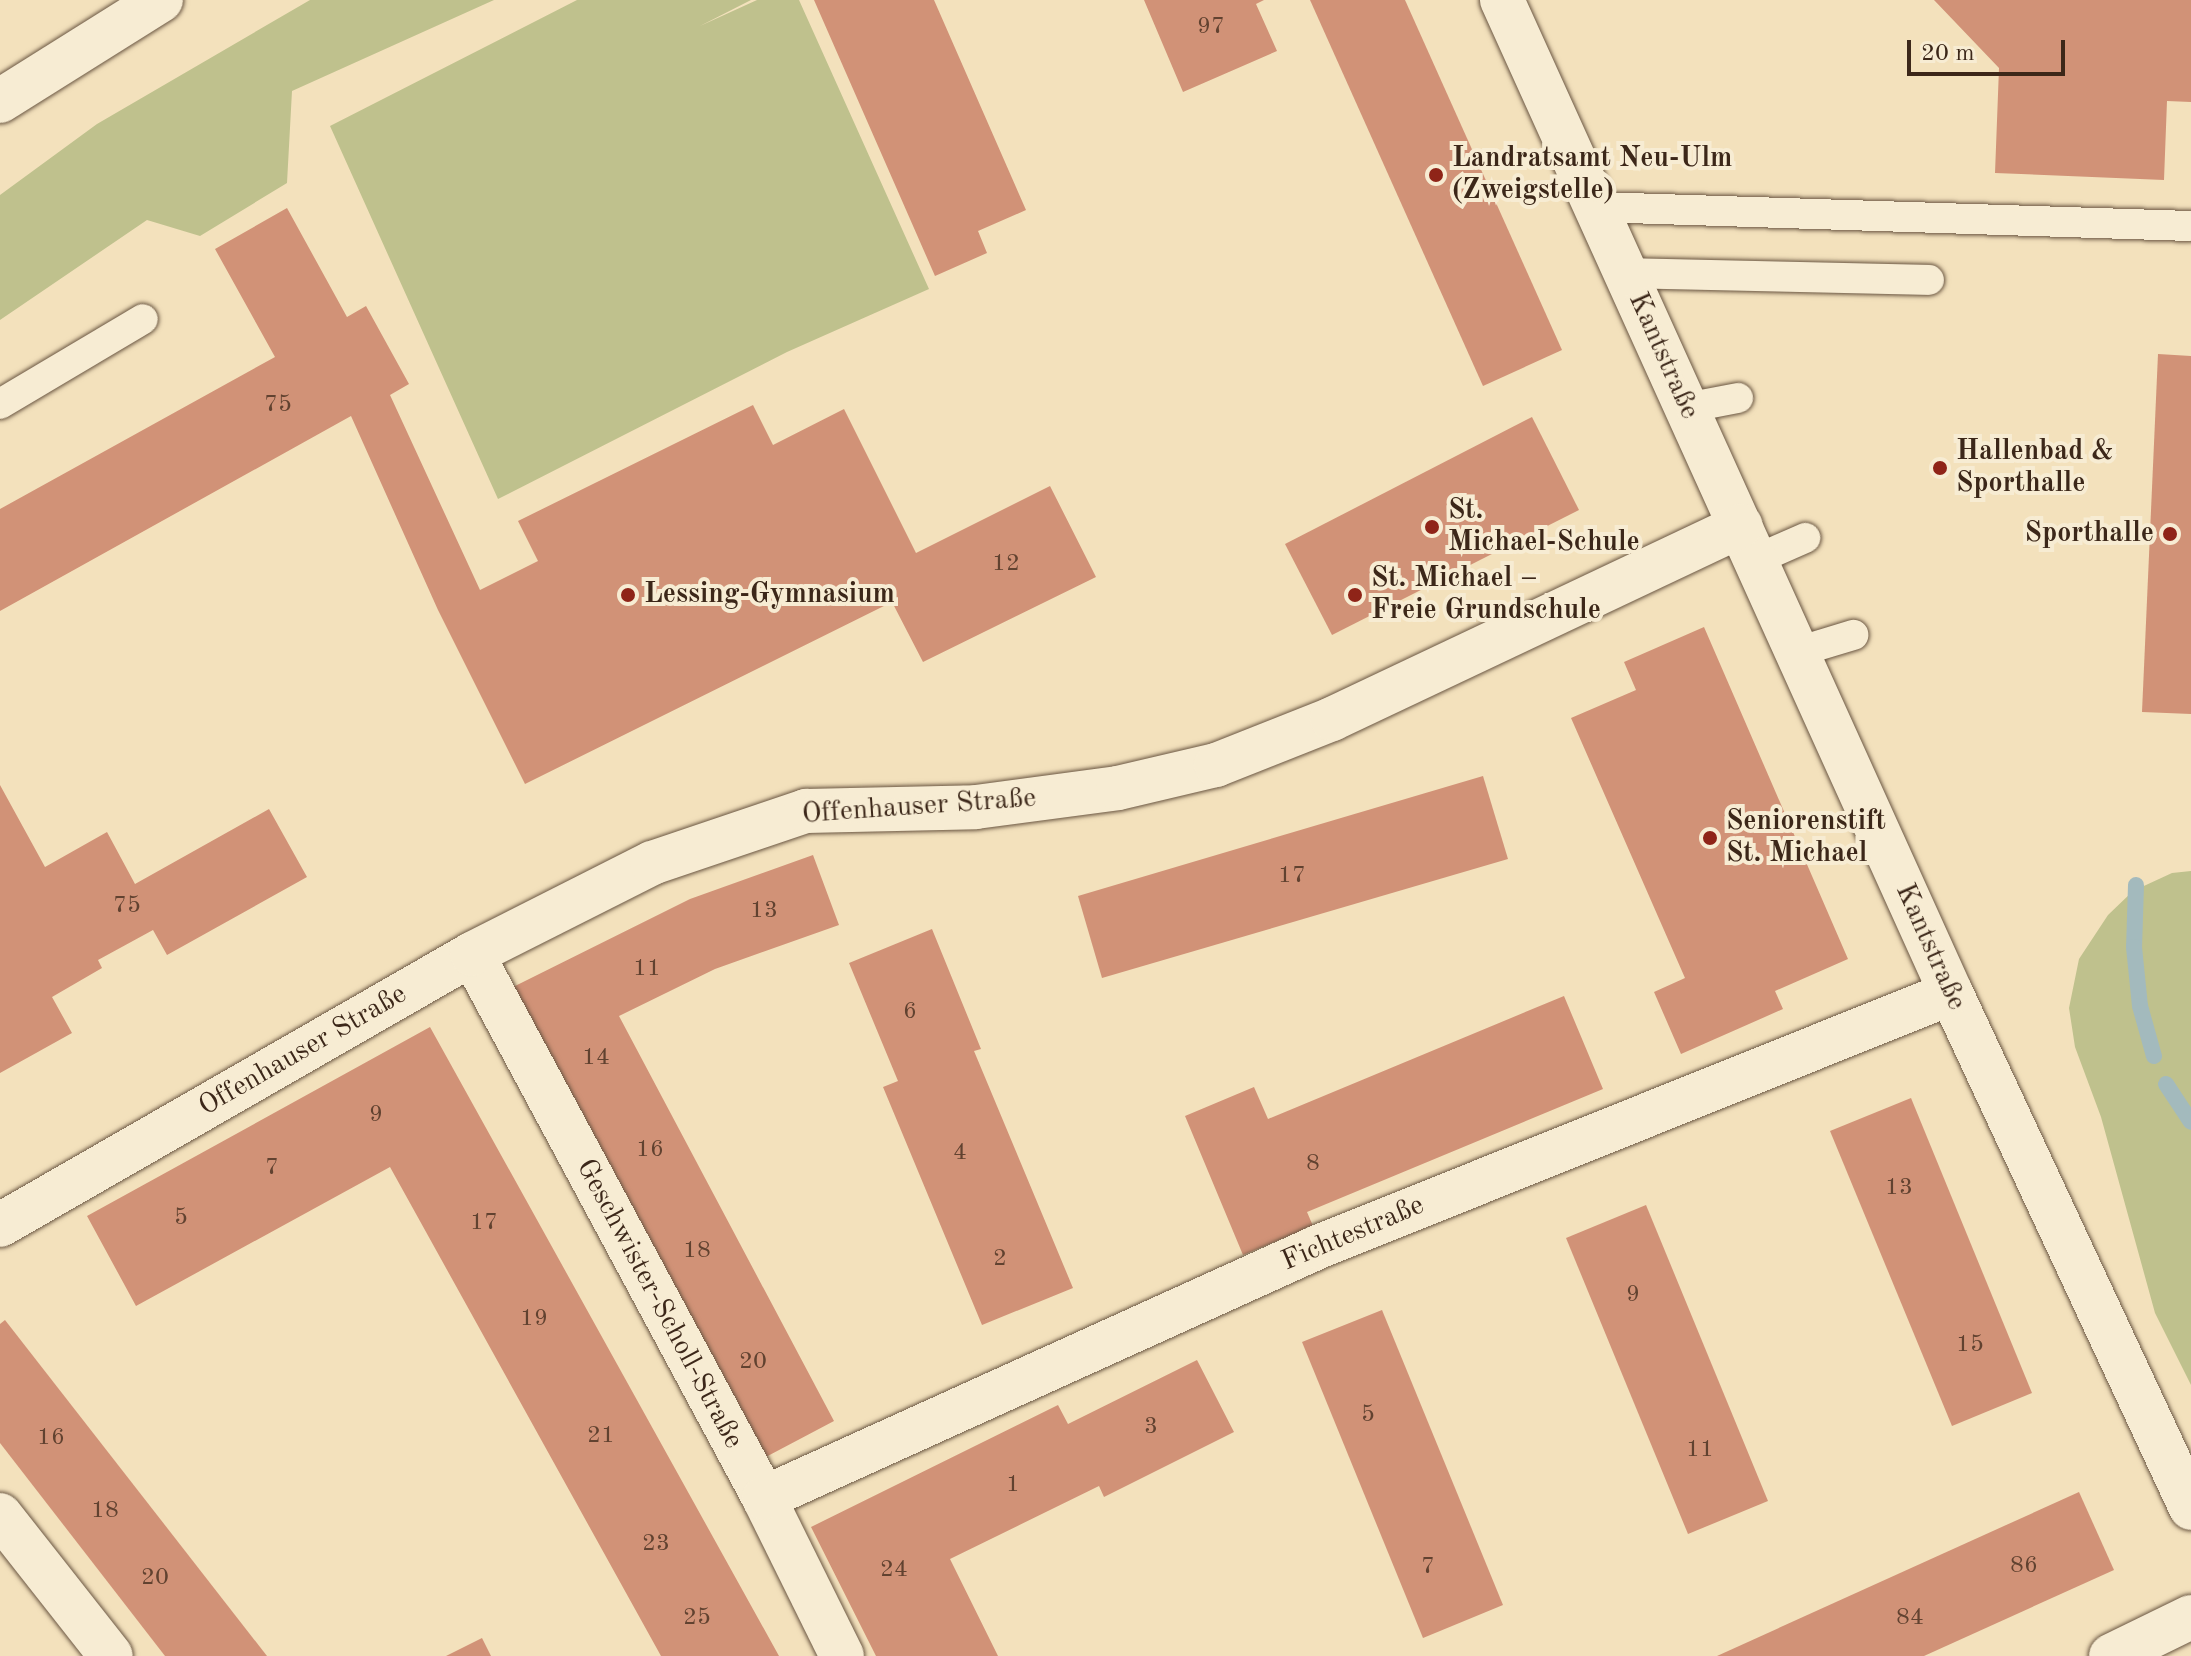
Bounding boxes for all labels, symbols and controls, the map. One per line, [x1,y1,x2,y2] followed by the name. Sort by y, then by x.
[1197,14,1225,42] house number: 97
[1911,24,2069,74] scale bar
[1921,42,1975,66] text: 20 m
[1452,142,1733,208] place label: Landratsamt Neu-Ulm (Zweigstelle)
[1427,166,1445,184] marker: Landratsamt Neu-Ulm (Zweigstelle)
[1620,288,1706,424] street label: Kantstraße
[264,392,292,420] house number: 75
[1956,435,2113,501] place label: Hallenbad & Sporthalle
[1931,459,1949,477] marker: Hallenbad & Sporthalle
[1448,494,1640,560] place label: St. Michael-Schule
[2025,517,2154,551] place label: Sporthalle
[1423,518,1441,536] marker: St. Michael-Schule
[2161,525,2179,543] marker: Sporthalle
[992,551,1020,579] house number: 12
[1371,562,1601,628] place label: St. Michael – Freie Grundschule
[644,578,895,612] place label: Lessing-Gymnasium
[619,586,637,604] marker: Lessing-Gymnasium
[1346,586,1364,604] marker: St. Michael – Freie Grundschule
[801,782,1037,832] street label: Offenhauser Straße
[1726,805,1886,871] place label: Seniorenstift St. Michael
[1701,829,1719,847] marker: Seniorenstift St. Michael
[1278,863,1306,891] house number: 17
[1887,879,1973,1015] street label: Kantstraße
[113,893,141,921] house number: 75
[750,898,778,926] house number: 13
[633,956,661,984] house number: 11
[193,978,413,1124] street label: Offenhauser Straße
[903,999,917,1027] house number: 6
[582,1045,610,1073] house number: 14
[369,1102,383,1130] house number: 9
[636,1137,664,1165] house number: 16
[953,1140,967,1168] house number: 4
[1306,1151,1320,1179] house number: 8
[568,1154,750,1454] street label: Geschwister-Scholl-Straße
[265,1155,279,1183] house number: 7
[1885,1175,1913,1203] house number: 13
[1277,1189,1429,1279] street label: Fichtestraße
[174,1205,188,1233] house number: 5
[470,1210,498,1238] house number: 17
[683,1238,711,1266] house number: 18
[993,1246,1007,1274] house number: 2
[1626,1282,1640,1310] house number: 9
[520,1306,548,1334] house number: 19
[1956,1332,1984,1360] house number: 15
[739,1349,767,1377] house number: 20
[1361,1402,1375,1430] house number: 5
[1144,1414,1158,1442] house number: 3
[587,1423,615,1451] house number: 21
[37,1425,65,1453] house number: 16
[1686,1437,1714,1465] house number: 11
[1006,1472,1020,1500] house number: 1
[91,1498,119,1526] house number: 18
[642,1531,670,1559] house number: 23
[2010,1553,2038,1581] house number: 86
[1421,1554,1435,1582] house number: 7
[880,1557,908,1585] house number: 24
[141,1565,169,1593] house number: 20
[683,1605,711,1633] house number: 25
[1896,1605,1924,1633] house number: 84

